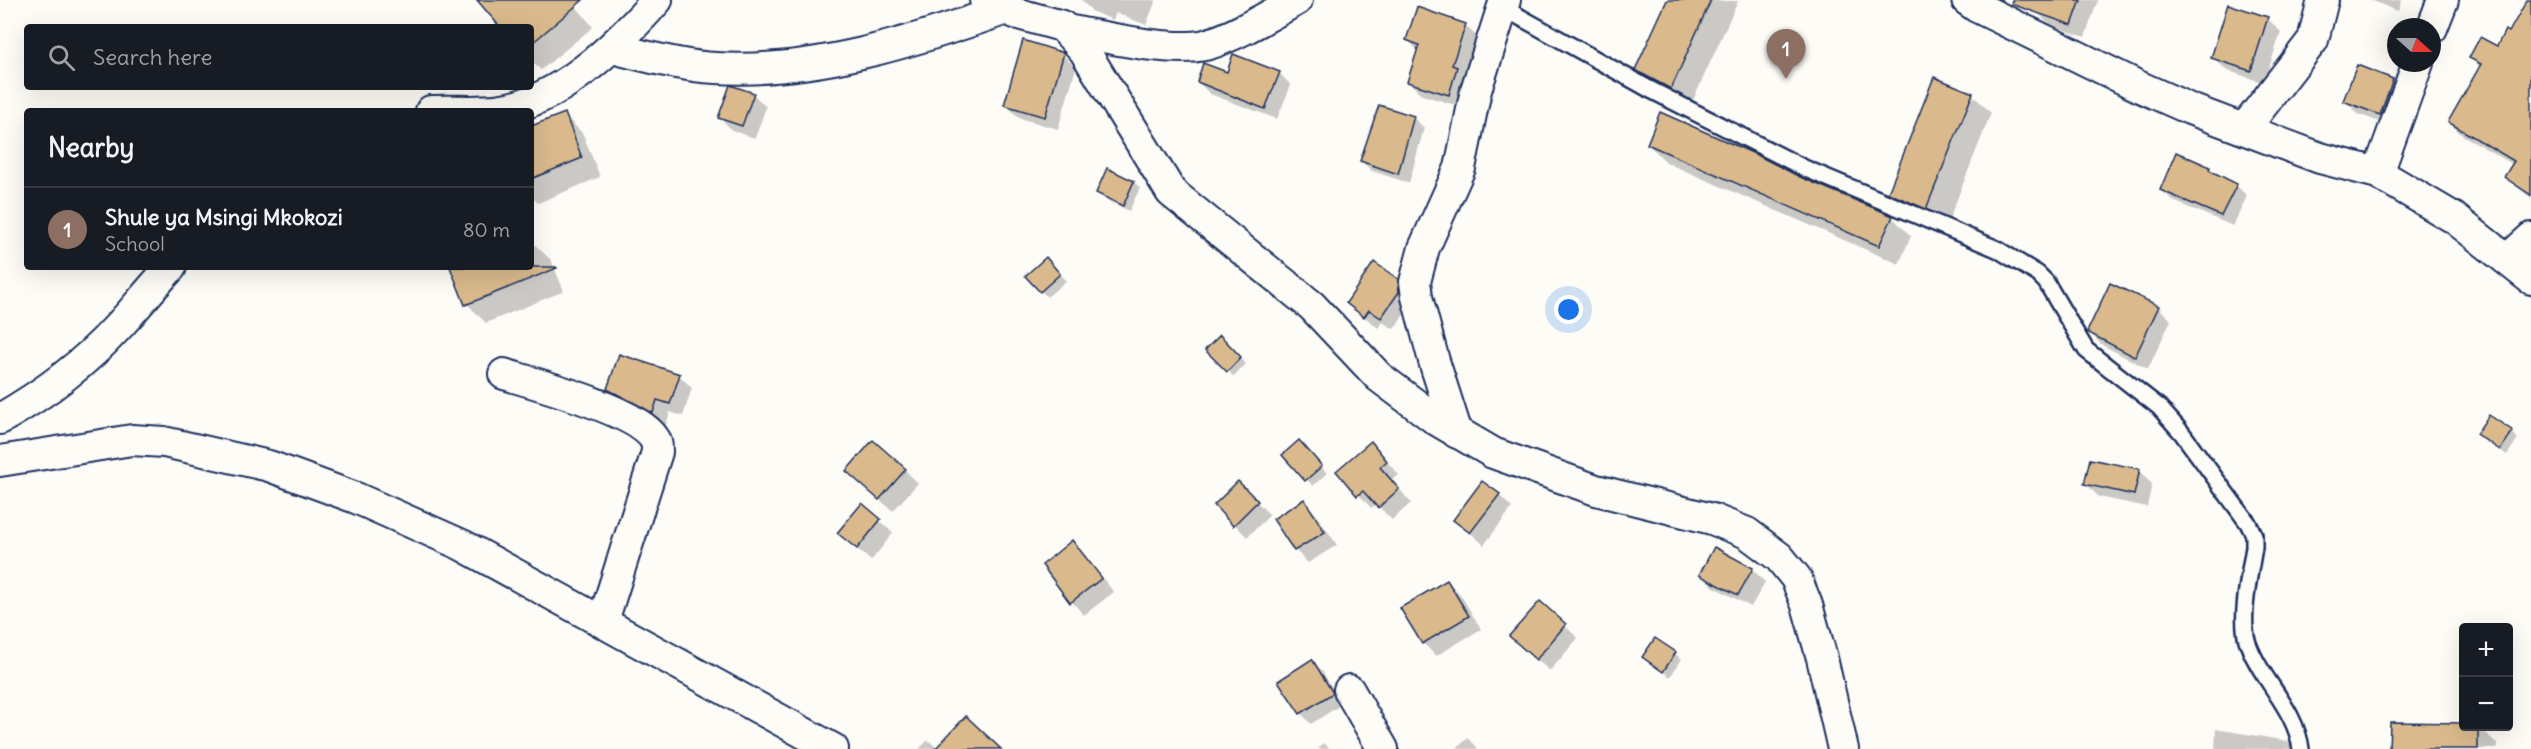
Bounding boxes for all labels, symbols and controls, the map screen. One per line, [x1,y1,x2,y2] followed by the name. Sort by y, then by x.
[2387,18,2441,72] north arrow
[24,24,534,90] search box
[1766,29,1806,79] pin: 1
[45,41,78,74] icon: search
[93,43,212,71] text: Search here
[48,131,134,164] text: Nearby
[105,203,343,231] text: Shule ya Msingi Mkokozi
[64,217,71,242] text: 1
[463,217,510,242] text: 80 m
[105,231,165,256] text: School
[1554,295,1583,324] your location
[2459,623,2513,731] map controls
[2459,623,2513,677] button: +
[2459,677,2513,731] button: −

